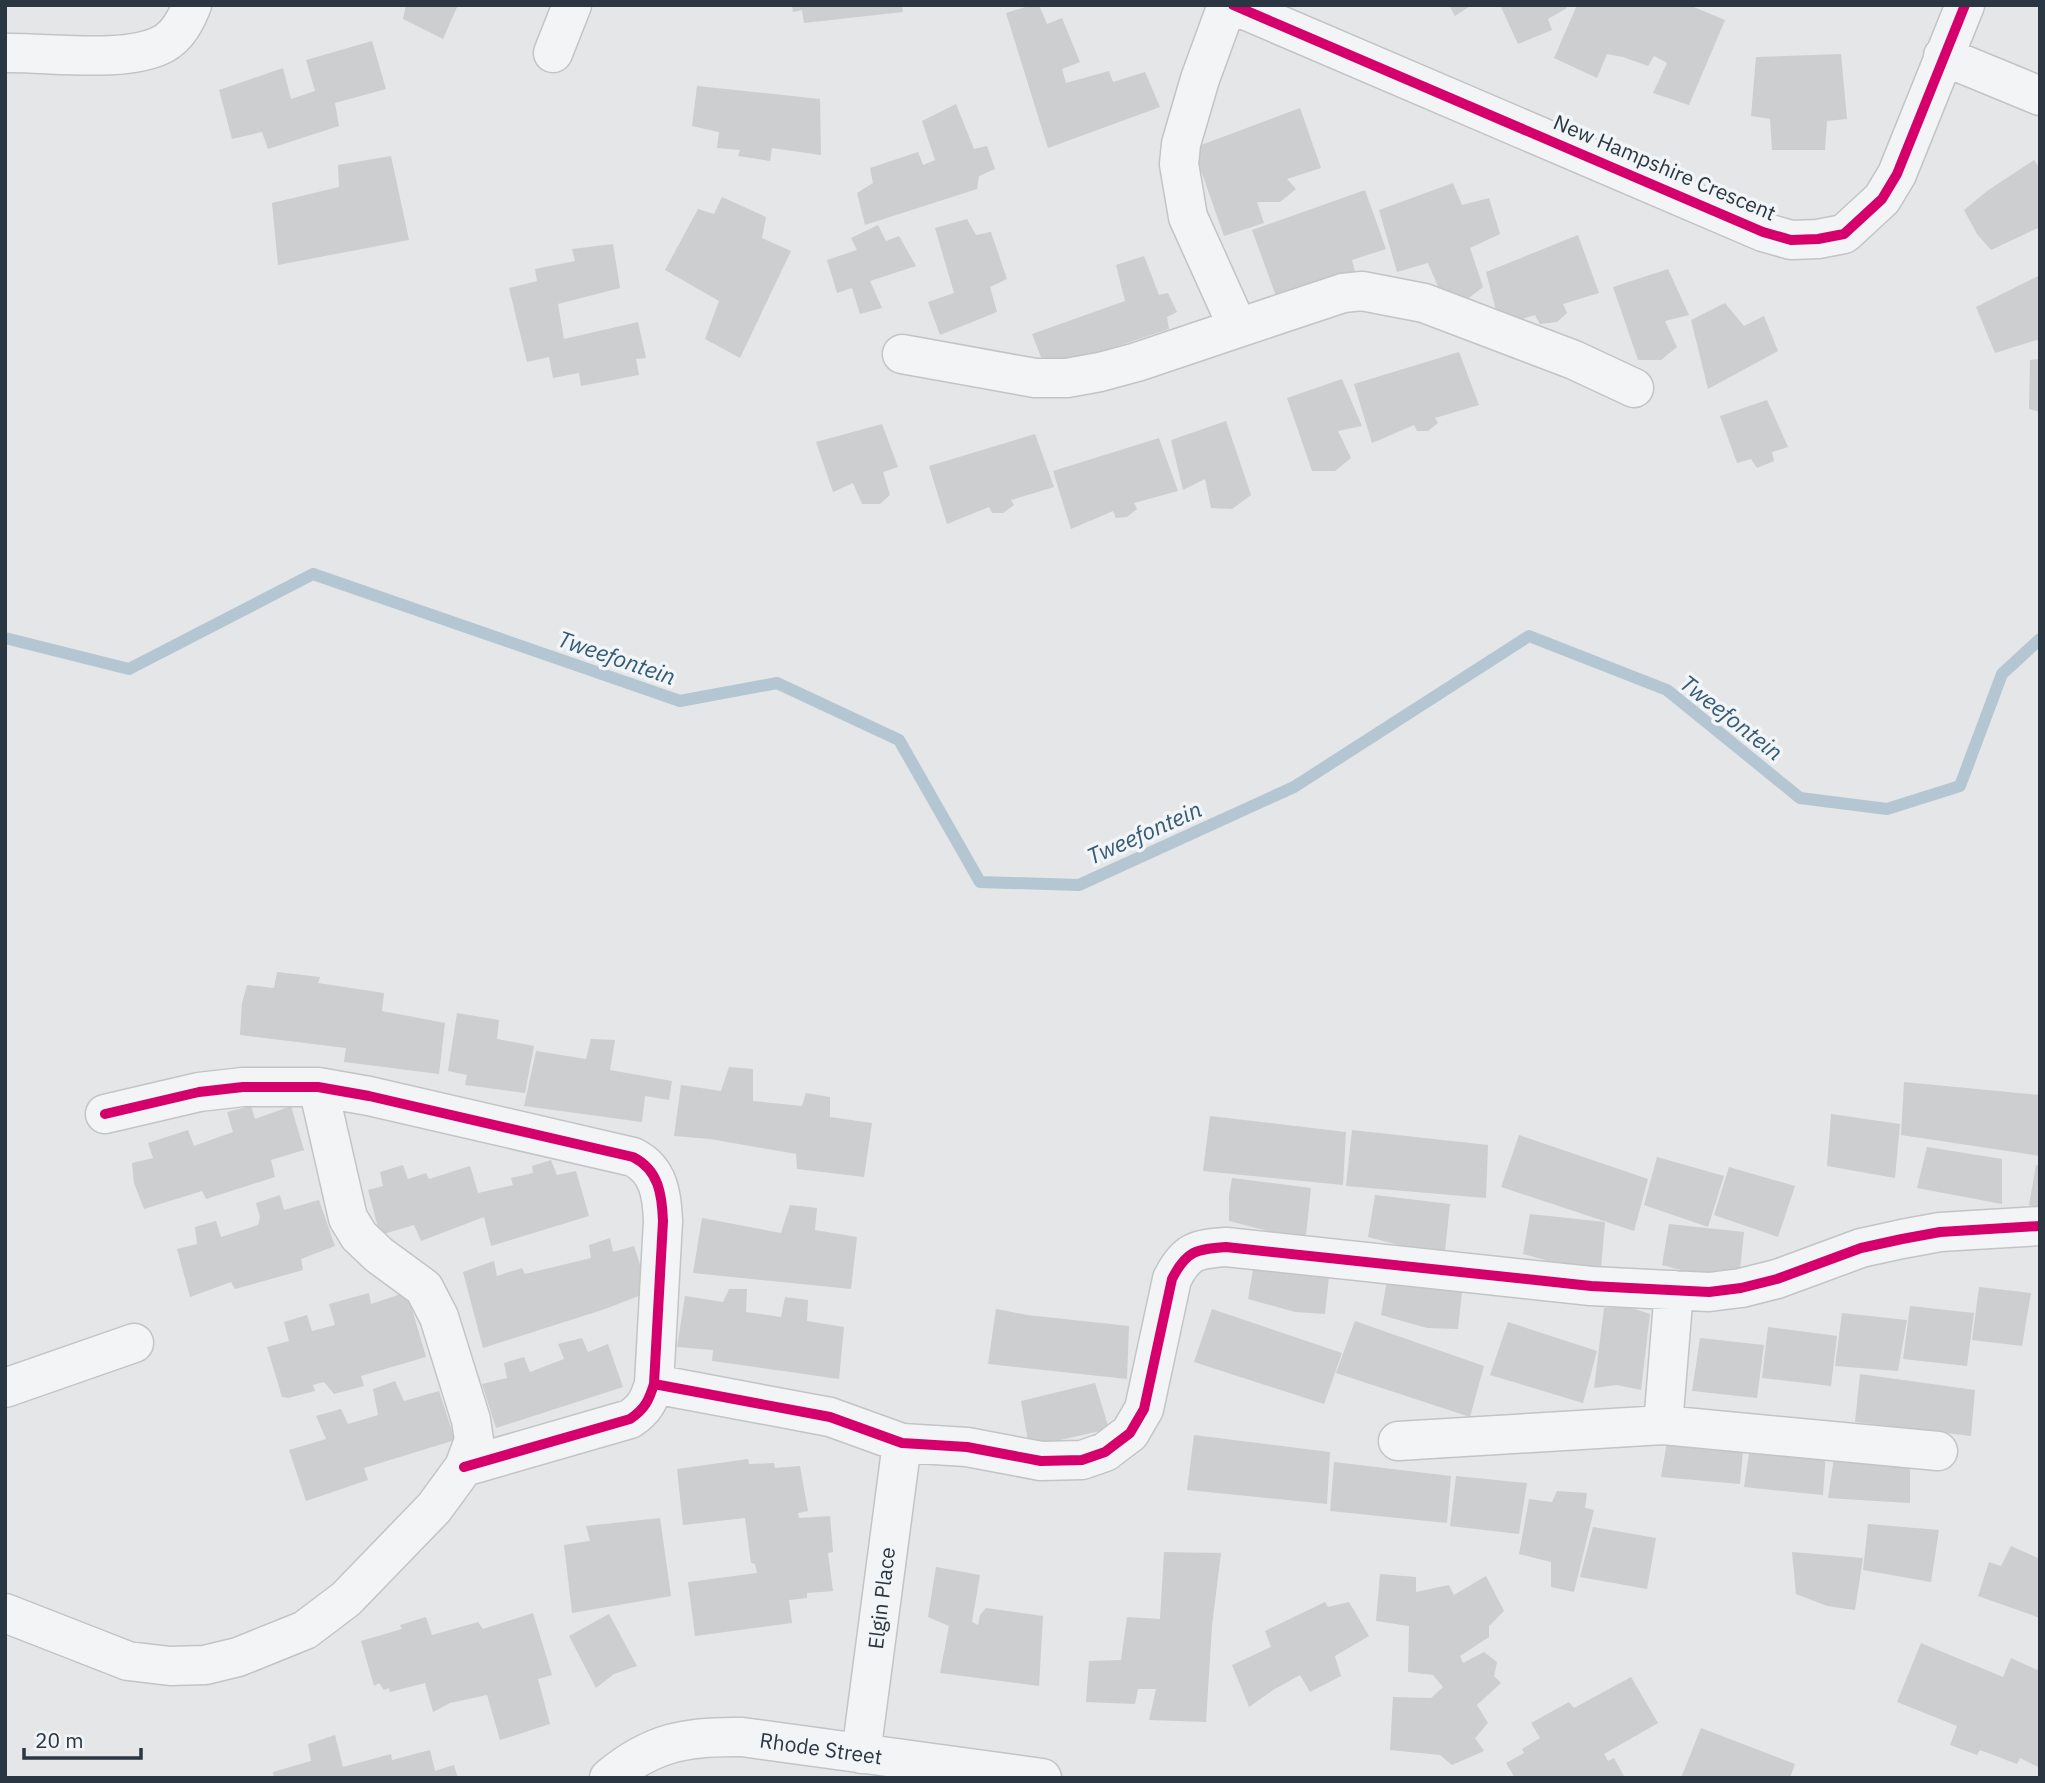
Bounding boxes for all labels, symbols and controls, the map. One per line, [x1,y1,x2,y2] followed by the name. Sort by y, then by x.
[1549,107,1781,227] street label: New Hampshire Crescent
[554,623,680,691] water label: Tweefontein
[1674,667,1790,767] water label: Tweefontein
[1082,793,1206,871] water label: Tweefontein
[861,1545,901,1651] street label: Elgin Place
[24,1716,142,1760] scale bar
[35,1726,84,1754] text: 20 m
[758,1726,884,1770] street label: Rhode Street

